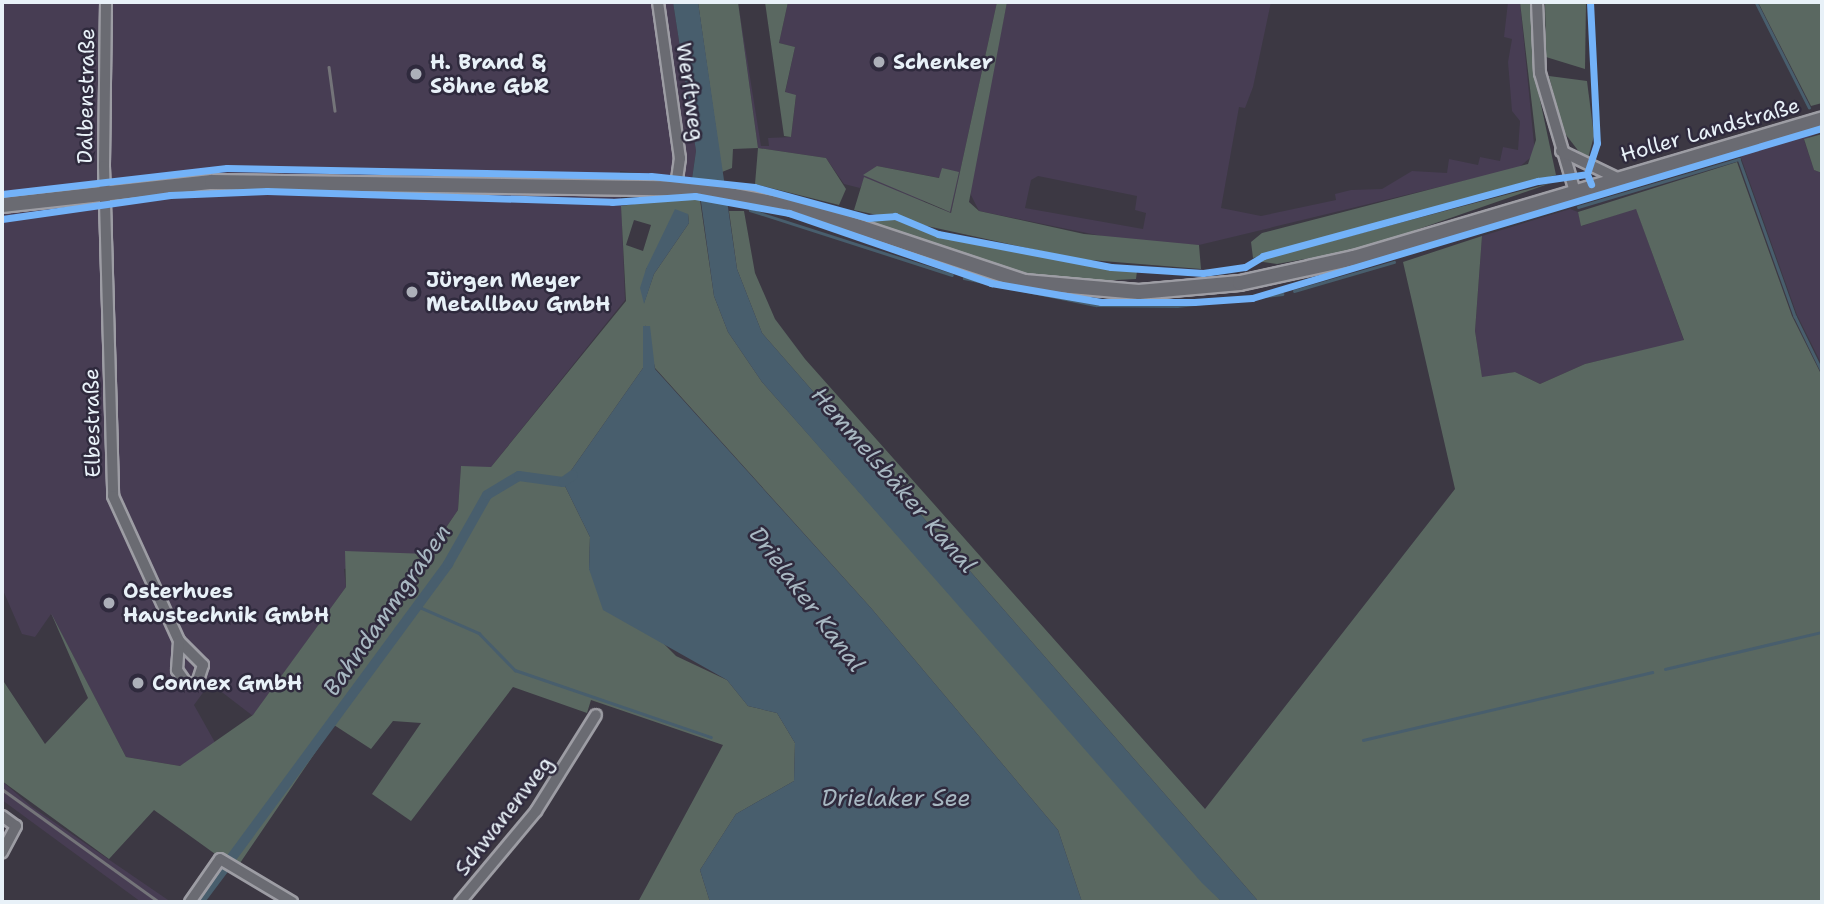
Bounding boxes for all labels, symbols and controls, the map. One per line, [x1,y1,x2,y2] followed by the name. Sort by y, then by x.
[72,28,100,164] street label: Dalbenstraße
[671,41,709,143] street label: Werftweg
[430,49,549,99] place label: H. Brand & Söhne GbR
[893,49,993,75] place label: Schenker
[871,54,887,70] marker: Schenker
[408,66,424,82] marker: H. Brand & Söhne GbR
[1617,92,1803,168] street label: Holler Landstraße
[426,267,610,317] place label: Jürgen Meyer Metallbau GmbH
[404,284,420,300] marker: Jürgen Meyer Metallbau GmbH
[78,368,106,478] street label: Elbestraße
[806,381,982,579] water label: Hemmelsbäker Kanal
[317,519,457,701] water label: Bahndammgraben
[743,521,871,677] water label: Drielaker Kanal
[123,578,329,628] place label: Osterhues Haustechnik GmbH
[101,595,117,611] marker: Osterhues Haustechnik GmbH
[152,670,302,696] place label: Connex GmbH
[130,675,146,691] marker: Connex GmbH
[450,751,558,881] street label: Schwanenweg
[822,784,970,812] water label: Drielaker See

